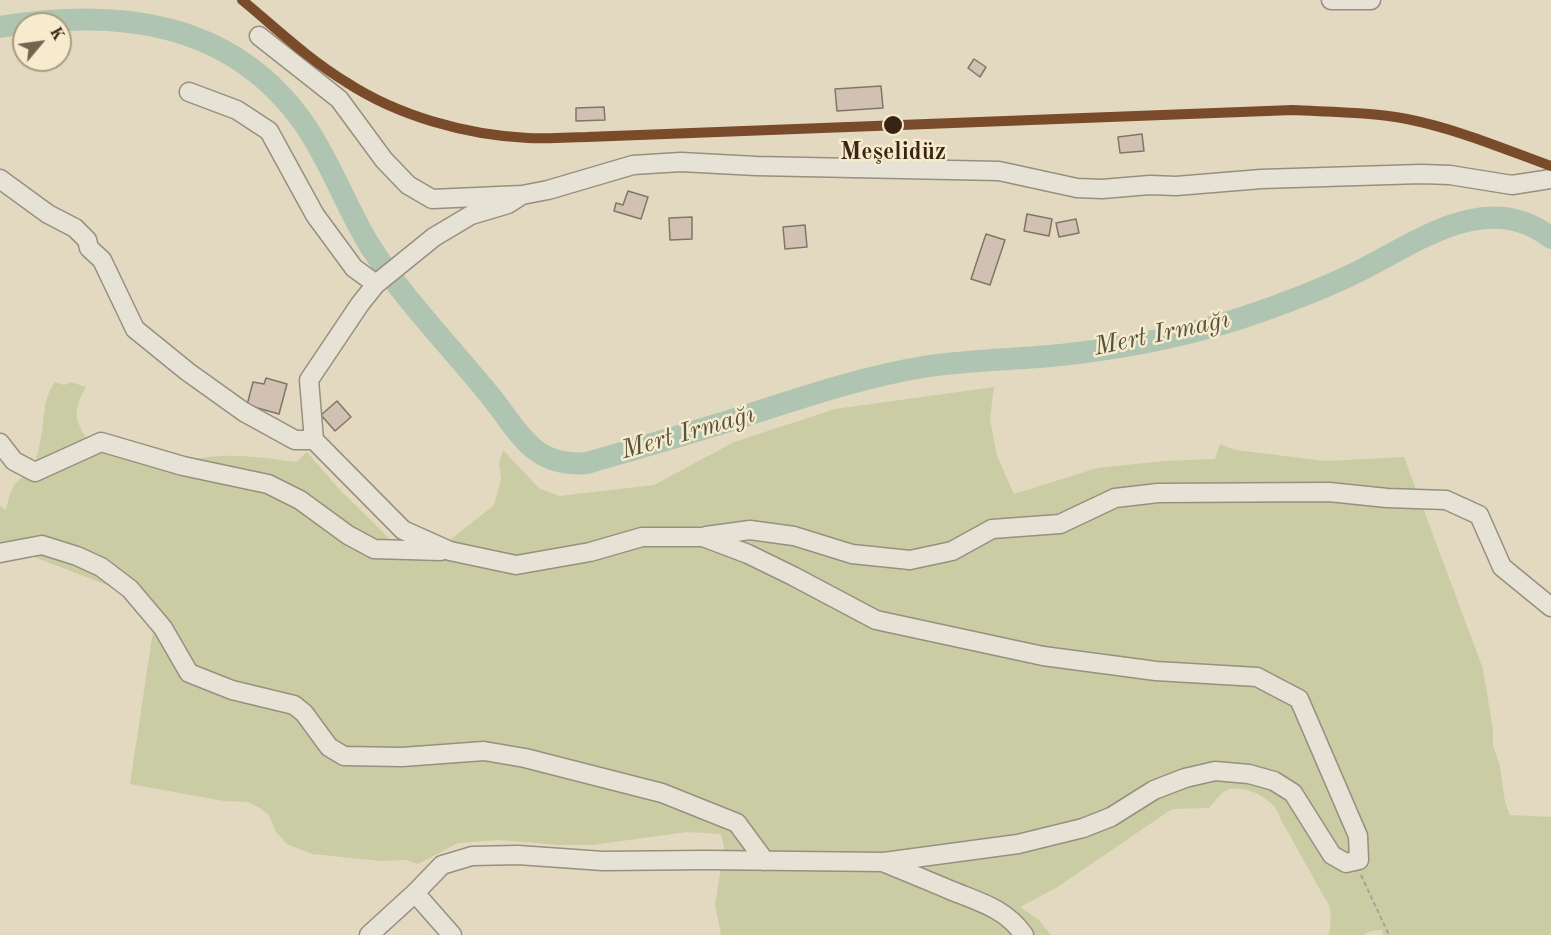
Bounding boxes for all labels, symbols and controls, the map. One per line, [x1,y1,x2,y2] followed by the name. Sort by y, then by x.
[12,12,72,72] north arrow
[46,25,66,44] text: K
[882,114,904,136] marker: Meşelidüz
[840,139,946,167] place label: Meşelidüz
[1091,304,1233,364] water label: Mert Irmağı
[617,399,759,467] water label: Mert Irmağı

